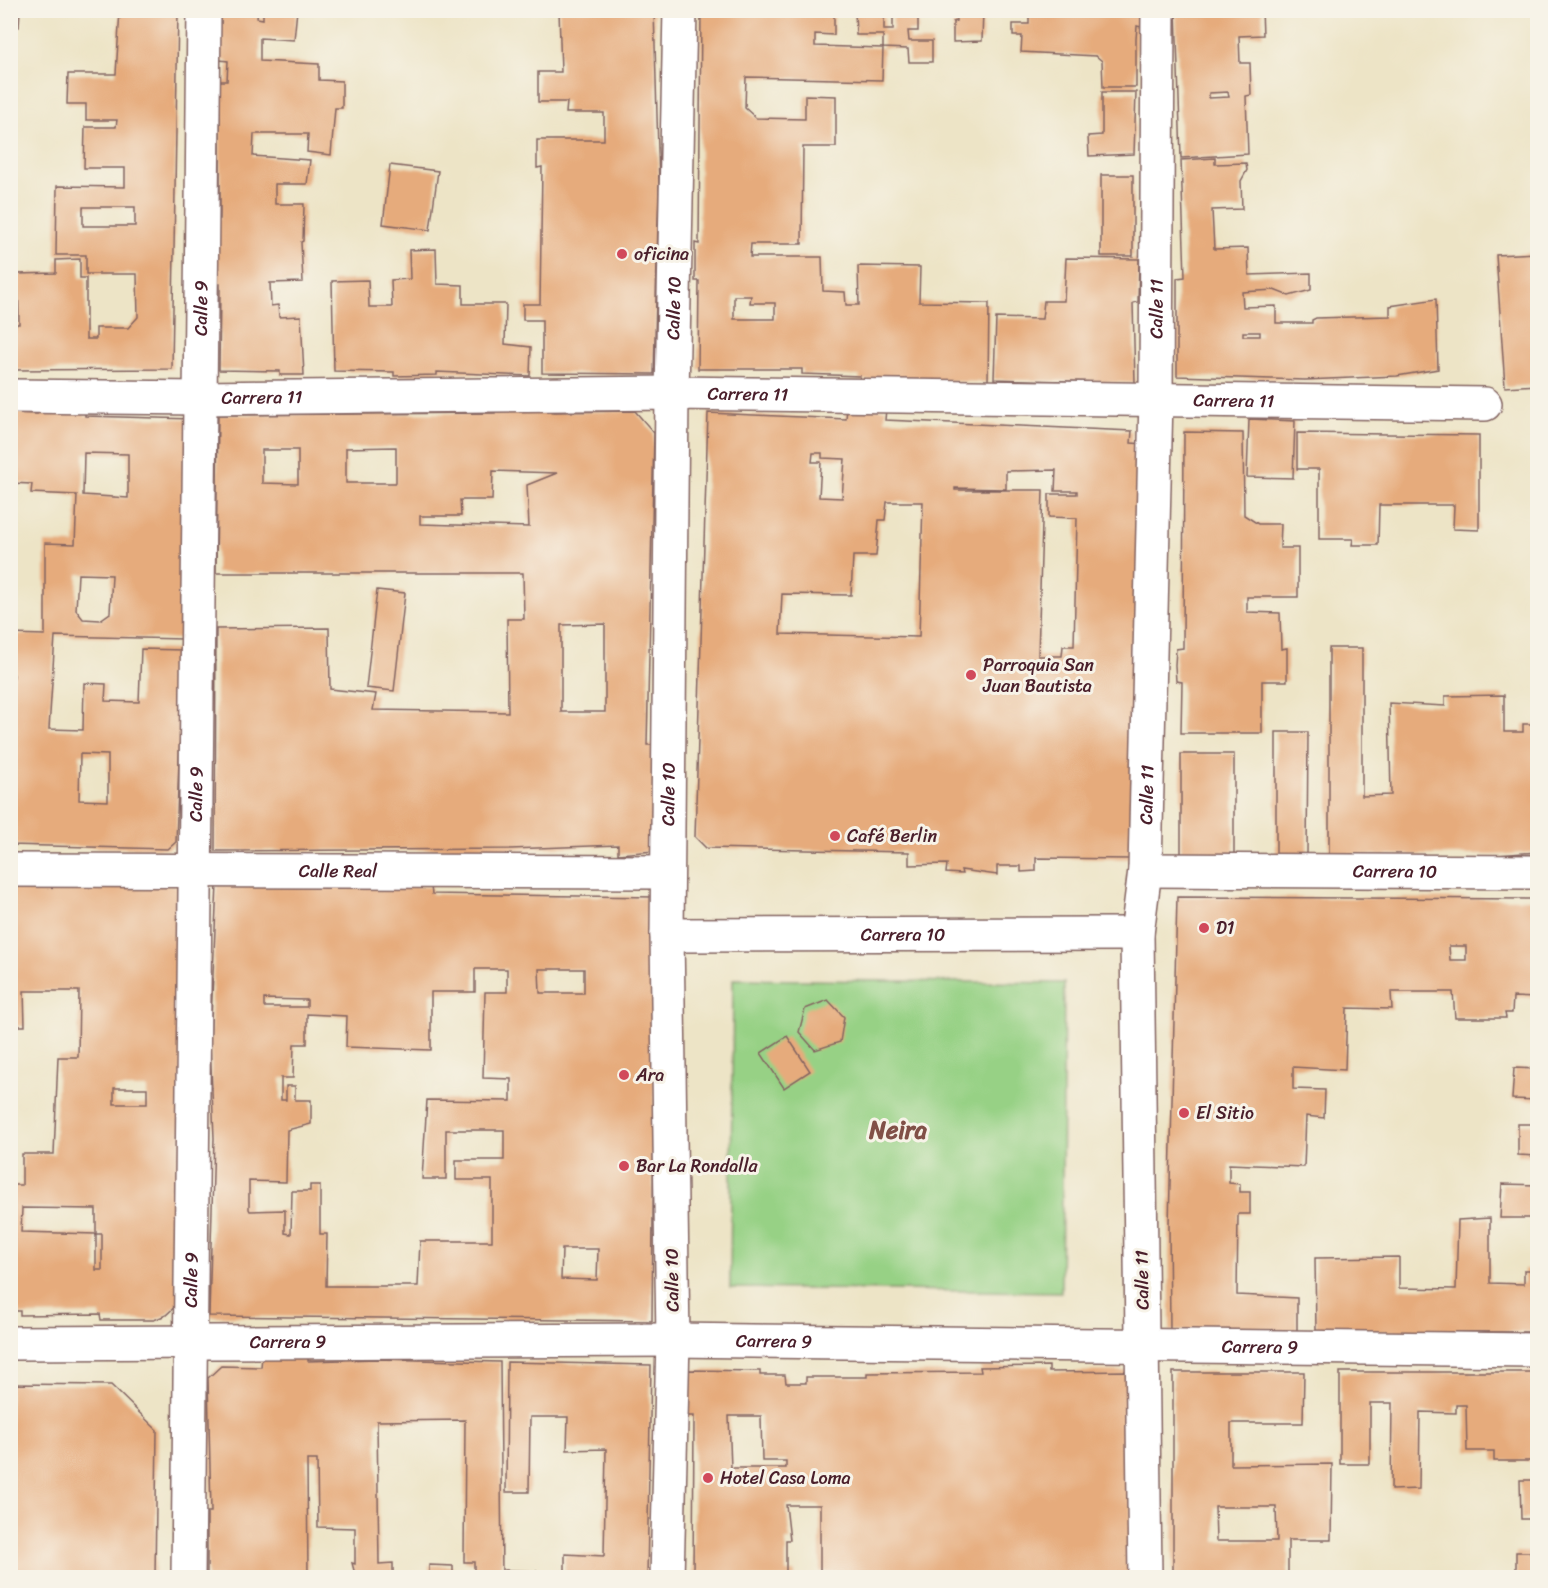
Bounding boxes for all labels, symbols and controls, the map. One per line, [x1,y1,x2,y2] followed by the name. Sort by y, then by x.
[634,238,689,270] place label: oficina
[615,247,629,261] marker: oficina
[657,276,690,340] street label: Calle 10
[1140,278,1173,339] street label: Calle 11
[185,280,217,336] street label: Calle 9
[707,377,789,411] street label: Carrera 11
[221,381,303,414] street label: Carrera 11
[1193,384,1275,417] street label: Carrera 11
[982,649,1094,702] place label: Parroquia San Juan Bautista
[964,668,978,682] marker: Parroquia San Juan Bautista
[652,762,685,826] street label: Calle 10
[1130,764,1163,825] street label: Calle 11
[180,766,212,822] street label: Calle 9
[847,820,937,852] place label: Café Berlin
[828,829,842,843] marker: Café Berlin
[299,855,378,887] street label: Calle Real
[1353,855,1437,887] street label: Carrera 10
[1216,912,1235,944] place label: D1
[861,918,945,951] street label: Carrera 10
[1197,921,1211,935] marker: D1
[635,1059,664,1091] place label: Ara
[617,1068,631,1082] marker: Ara
[1196,1097,1254,1129] place label: El Sitio
[1177,1106,1191,1120] marker: El Sitio
[868,1109,928,1151] district label: Neira
[636,1150,759,1182] place label: Bar La Rondalla
[617,1159,631,1173] marker: Bar La Rondalla
[655,1248,689,1312] street label: Calle 10
[1125,1249,1159,1310] street label: Calle 11
[175,1252,207,1308] street label: Calle 9
[736,1325,812,1358] street label: Carrera 9
[250,1326,326,1358] street label: Carrera 9
[1222,1330,1298,1363] street label: Carrera 9
[720,1462,851,1494] place label: Hotel Casa Loma
[701,1471,715,1485] marker: Hotel Casa Loma

